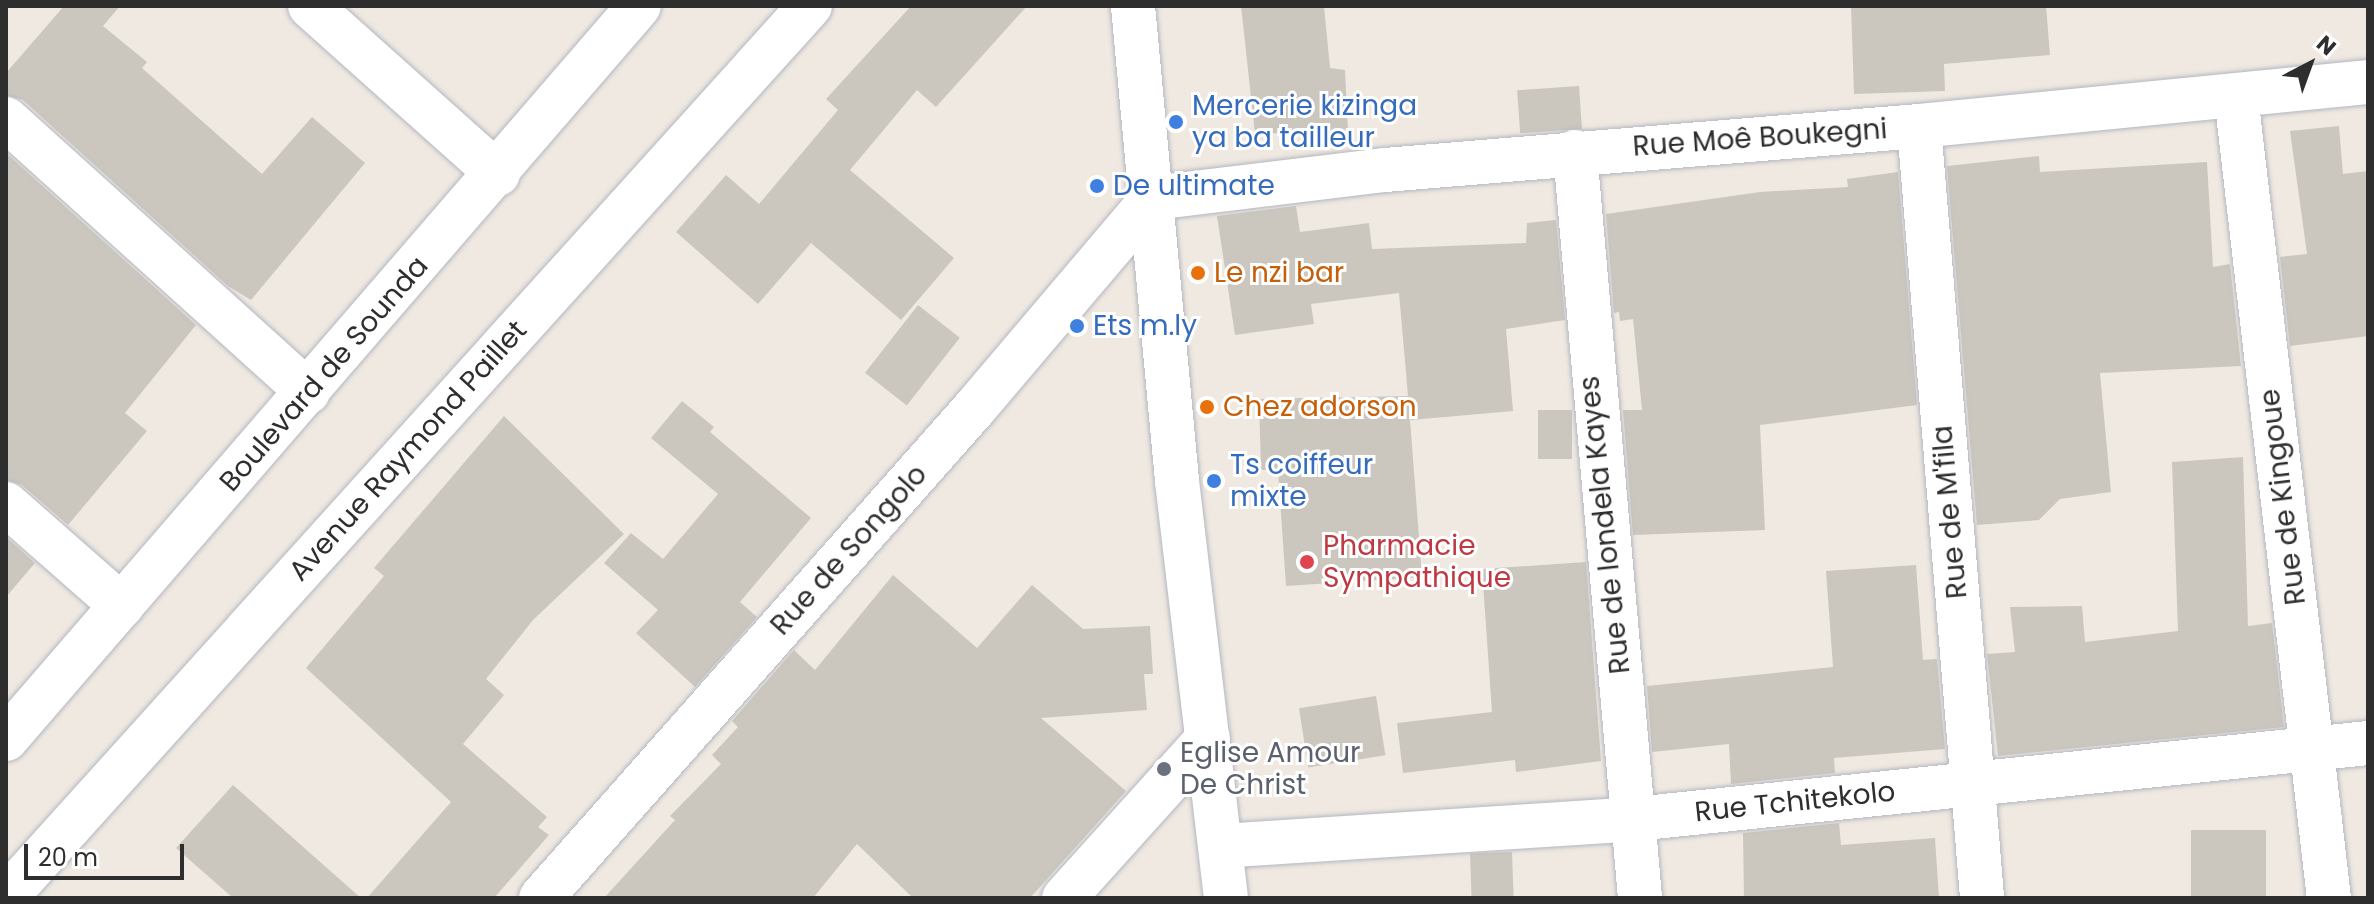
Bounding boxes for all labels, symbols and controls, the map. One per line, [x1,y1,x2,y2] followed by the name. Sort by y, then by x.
[2270,24,2350,104] north arrow
[2310,28,2342,63] text: N
[1192,89,1417,155] place label: Mercerie kizinga ya ba tailleur
[1632,112,1888,164] street label: Rue Moê Boukegni
[1167,113,1185,131] marker: Mercerie kizinga ya ba tailleur
[1113,169,1275,203] place label: De ultimate
[1088,177,1106,195] marker: De ultimate
[213,250,435,498] street label: Boulevard de Sounda
[1214,256,1344,290] place label: Le nzi bar
[1189,264,1207,282] marker: Le nzi bar
[1093,309,1197,343] place label: Ets m.ly
[282,314,534,588] street label: Avenue Raymond Paillet
[1068,317,1086,335] marker: Ets m.ly
[1573,374,1637,676] street label: Rue de londela Kayes
[2253,387,2313,607] street label: Rue de Kingoue
[1223,390,1417,424] place label: Chez adorson
[1198,398,1216,416] marker: Chez adorson
[1926,424,1974,600] street label: Rue de M'fila
[1230,448,1373,514] place label: Ts coiffeur mixte
[764,458,934,642] street label: Rue de Songolo
[1205,472,1223,490] marker: Ts coiffeur mixte
[1323,529,1511,595] place label: Pharmacie Sympathique
[1298,553,1316,571] marker: Pharmacie Sympathique
[1180,736,1361,802] place label: Eglise Amour De Christ
[1155,760,1173,778] marker: Eglise Amour De Christ
[1693,775,1897,829] street label: Rue Tchitekolo
[28,828,188,878] scale bar
[38,841,98,874] text: 20 m

